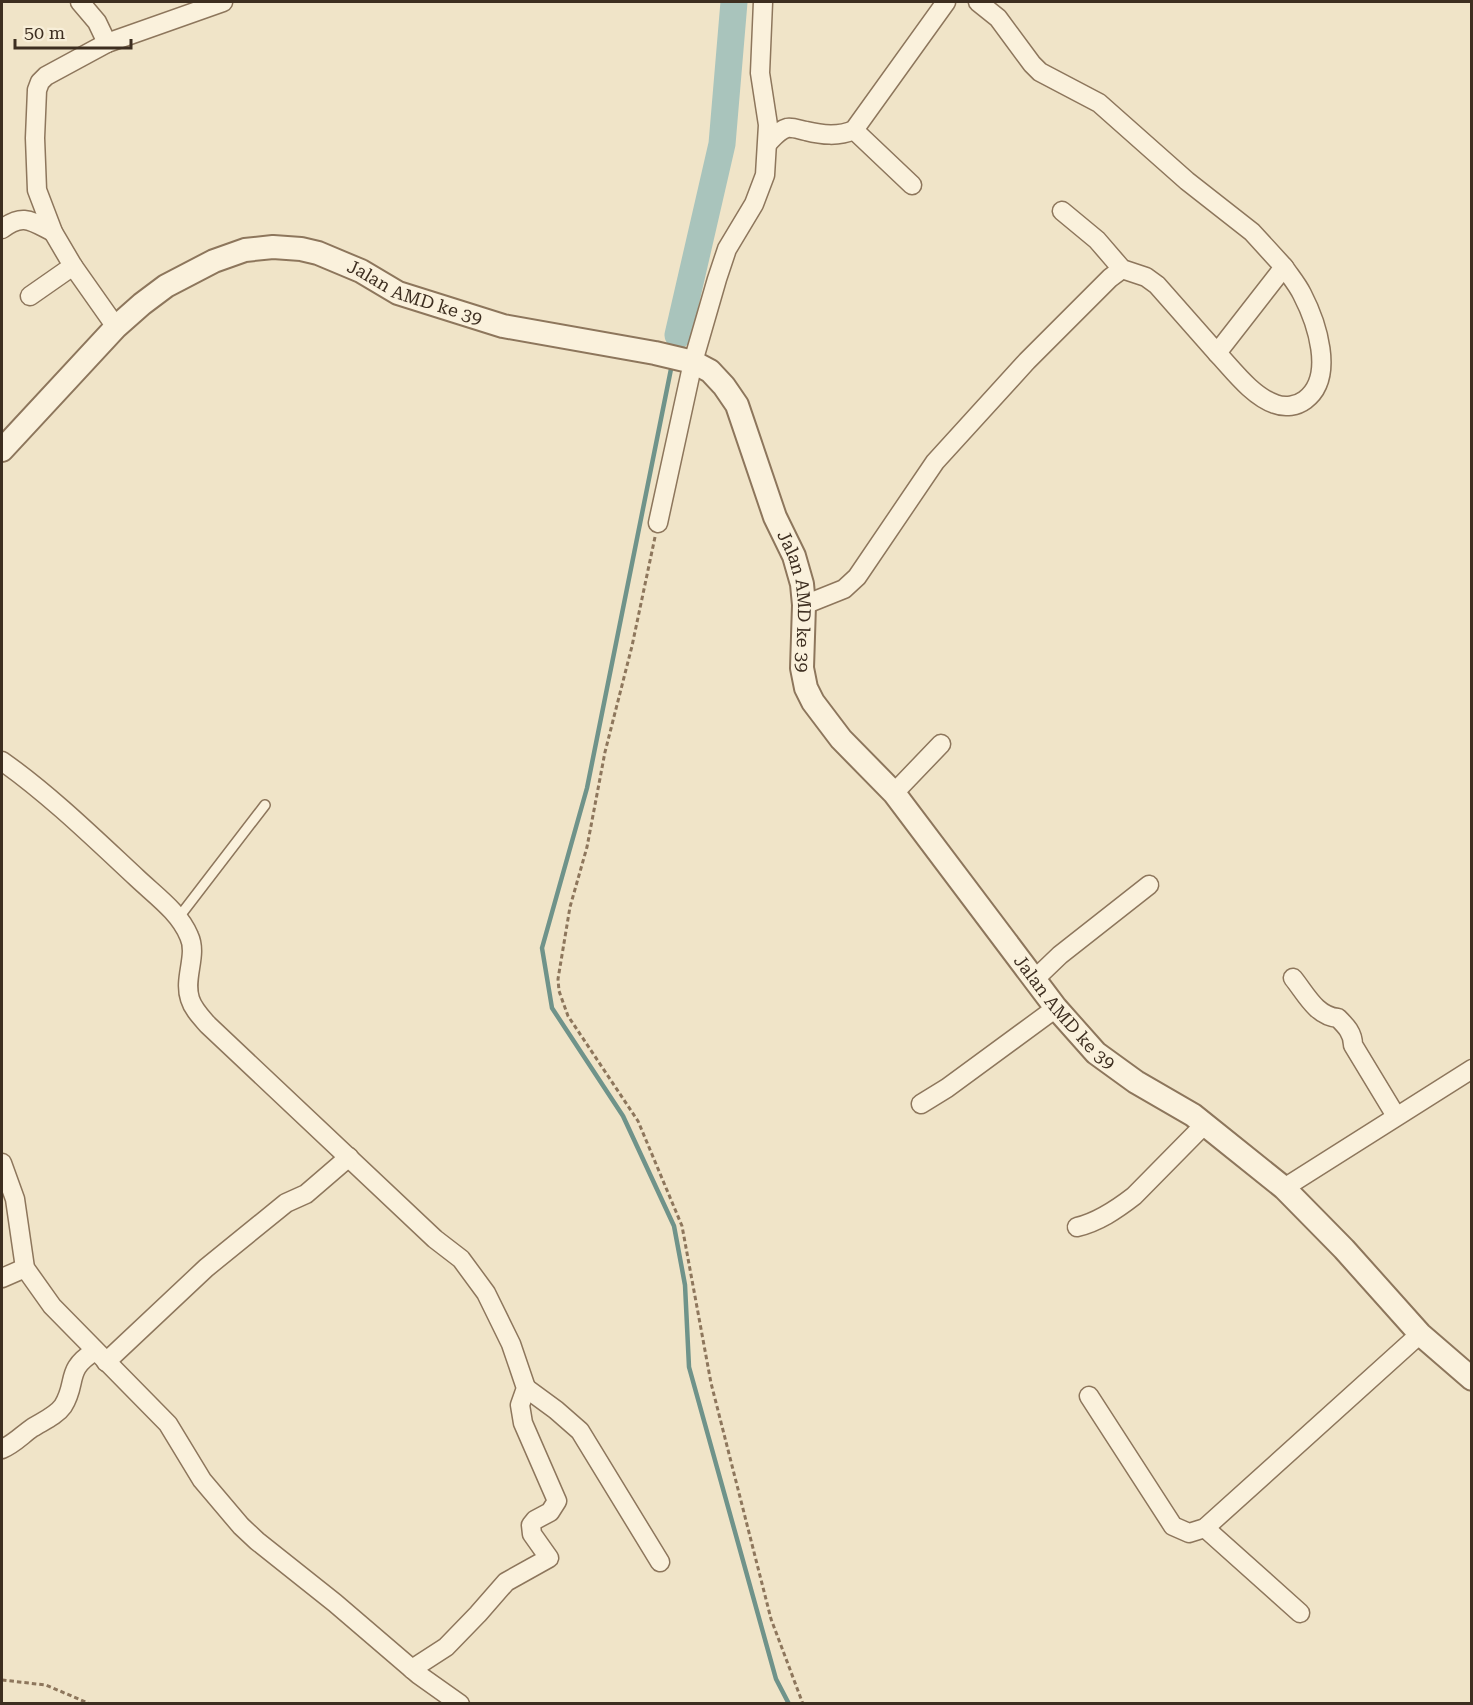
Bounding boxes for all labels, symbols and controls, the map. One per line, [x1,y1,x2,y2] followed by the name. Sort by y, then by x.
[15,12,130,50] scale bar
[24,22,65,43] text: 50 m
[344,255,485,329] street label: Jalan AMD ke 39
[773,527,815,673] street label: Jalan AMD ke 39
[1010,951,1119,1073] street label: Jalan AMD ke 39

